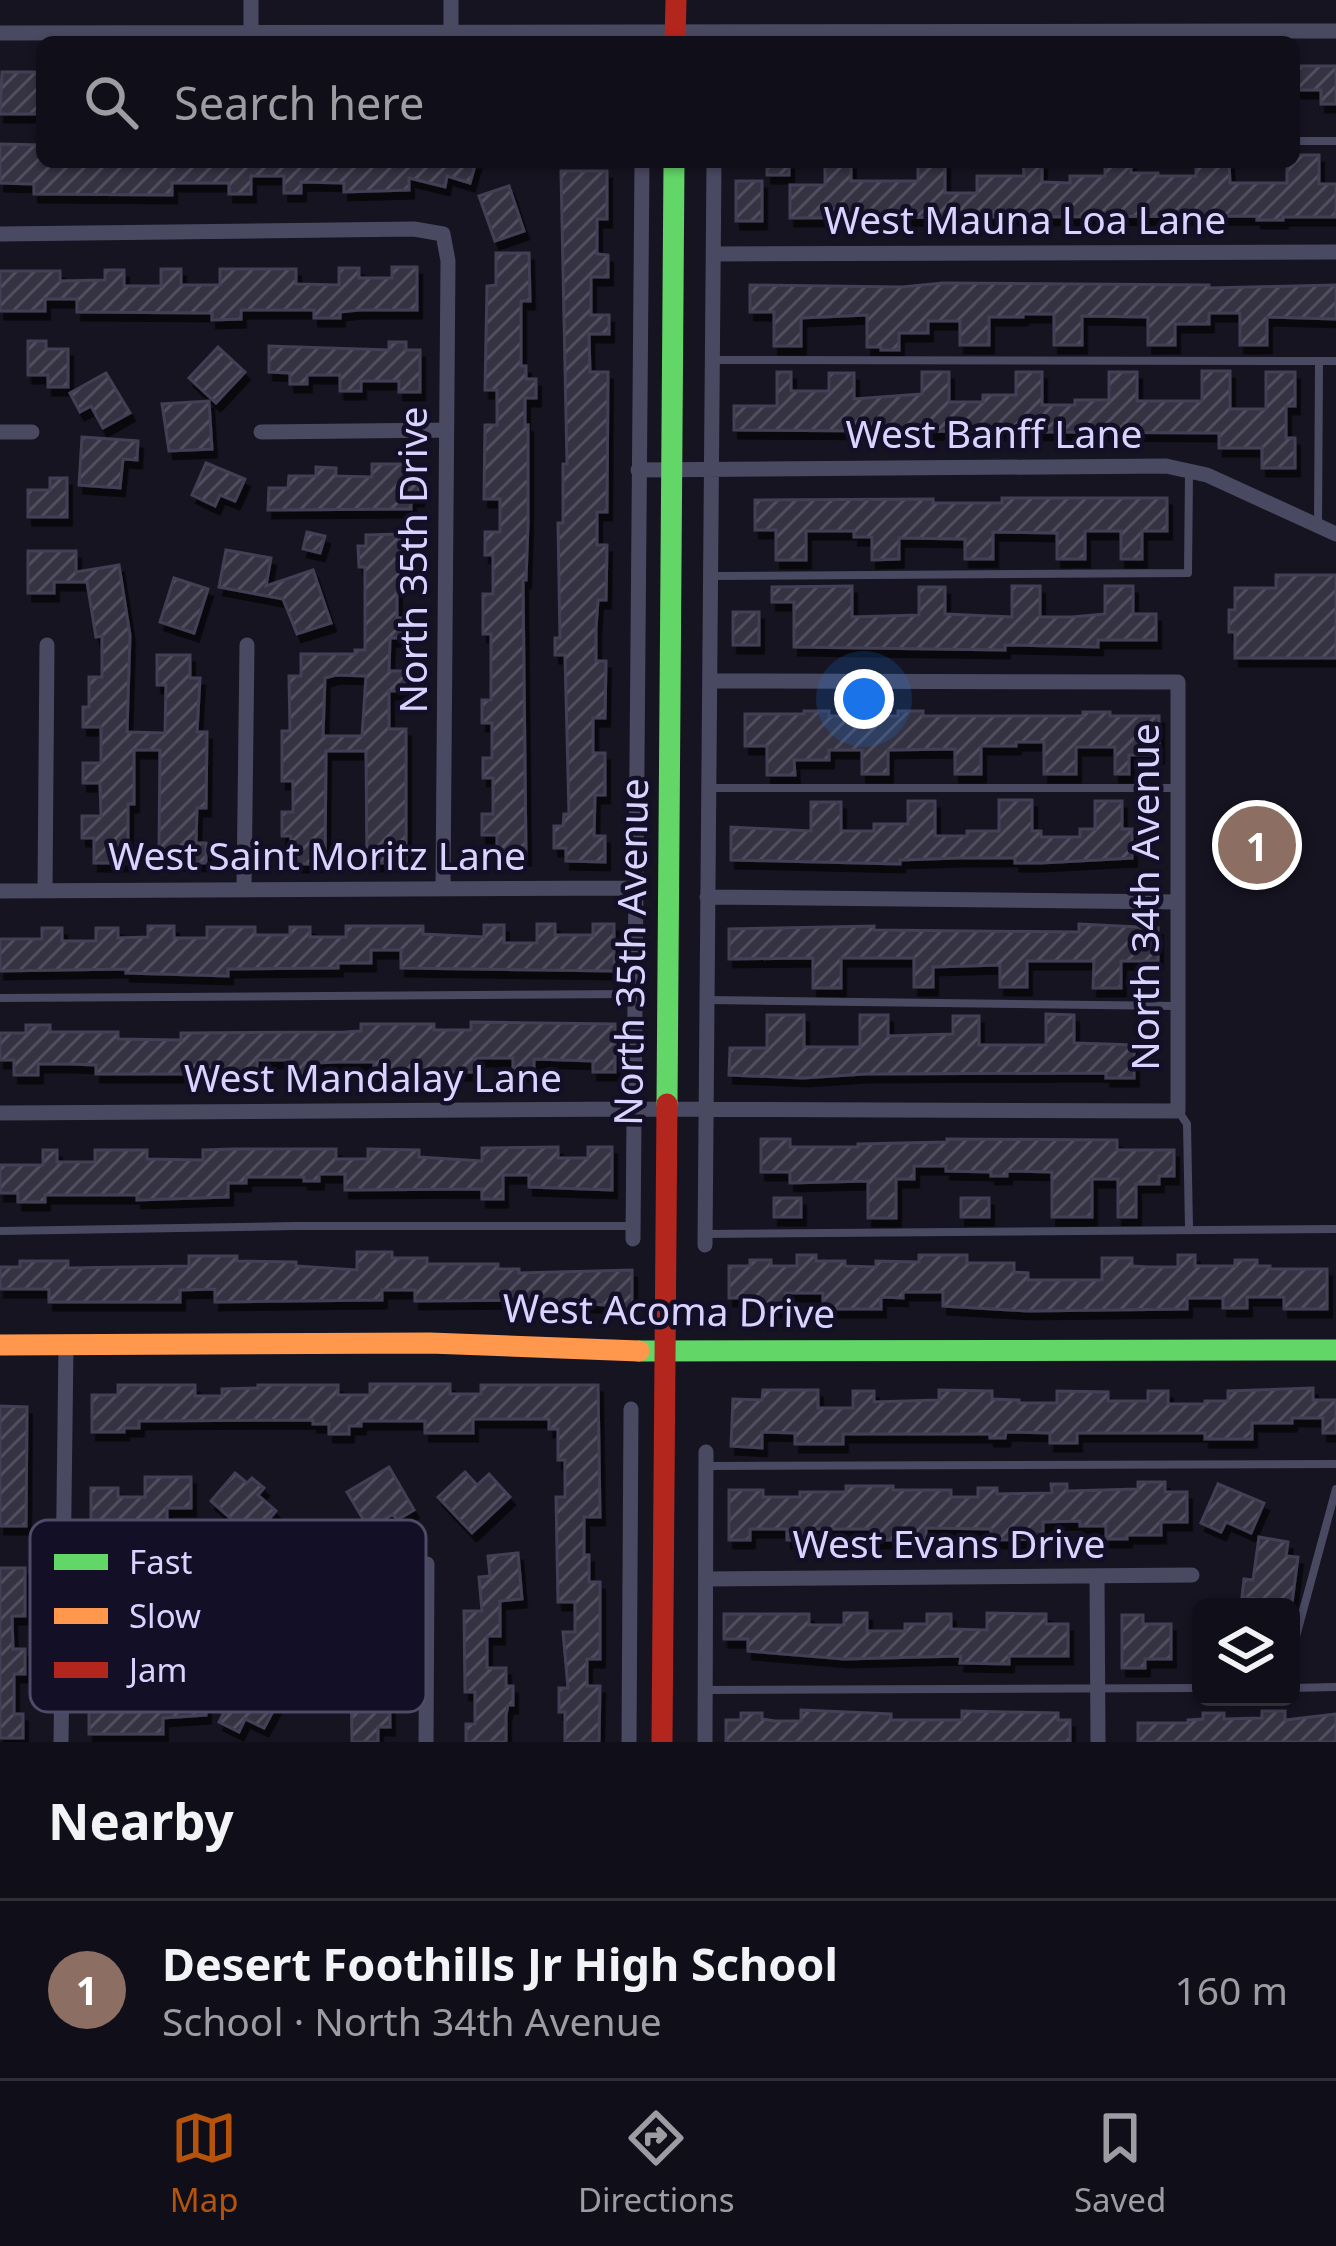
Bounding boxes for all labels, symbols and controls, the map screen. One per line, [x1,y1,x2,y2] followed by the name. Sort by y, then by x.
[36,36,1300,168] search box
[78,69,144,135] icon: search
[174,72,424,133] text: Search here
[824,192,1226,245] street label: West Mauna Loa Lane
[385,406,438,714] street label: North 35th Drive
[845,406,1143,459] street label: West Banff Lane
[834,669,894,729] your location
[1117,723,1170,1071] street label: North 34th Avenue
[600,778,659,1126] street label: North 35th Avenue
[1218,800,1296,890] pin: 1
[108,828,526,881] street label: West Saint Moritz Lane
[184,1050,562,1103] street label: West Mandalay Lane
[502,1280,836,1339] street label: West Acoma Drive
[792,1516,1106,1569] street label: West Evans Drive
[30,1520,426,1712] legend
[129,1539,192,1584] text: Fast
[129,1593,201,1638] text: Slow
[1192,1598,1300,1706] map controls
[1192,1598,1300,1706] button: layers
[126,1647,187,1692] text: Jam
[48,1785,234,1855] text: Nearby
[162,1933,838,1994] text: Desert Foothills Jr High School
[76,1963,98,2016] text: 1
[1174,1963,1288,2016] text: 160 m
[162,1994,662,2047] text: School · North 34th Avenue
[170,2105,238,2222] tab: Map
[578,2105,735,2222] tab: Directions
[1074,2105,1166,2222] tab: Saved

